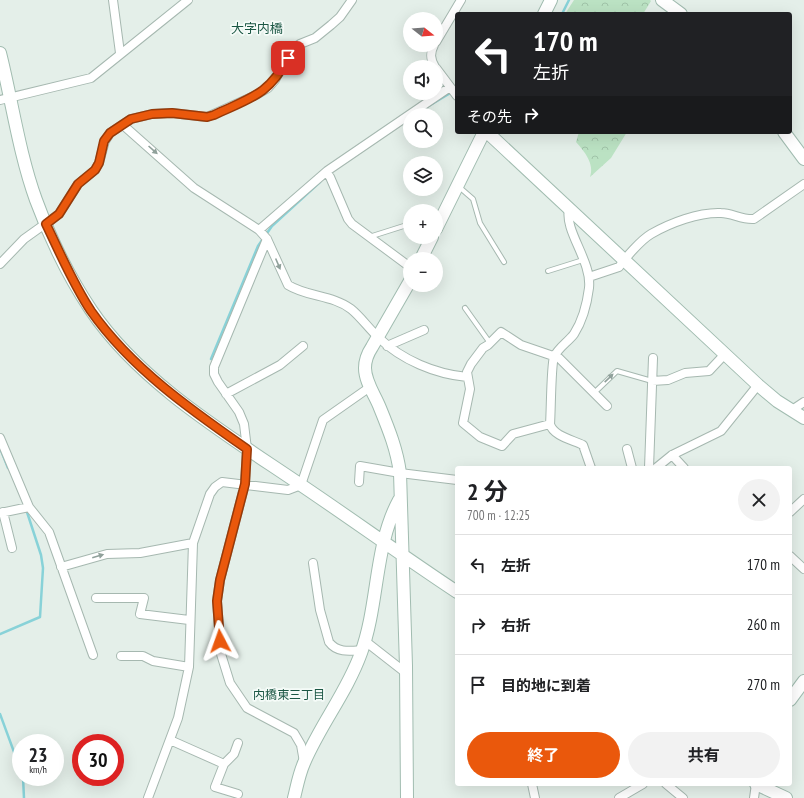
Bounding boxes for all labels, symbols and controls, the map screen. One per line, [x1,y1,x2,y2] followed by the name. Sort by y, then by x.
[403,12,443,52] north arrow
[403,12,443,292] map controls
[231,20,283,37] district label: 大字内橋
[533,22,597,59] text: 170 m
[467,28,519,80] icon: left
[271,41,305,75] pin
[277,47,299,69] icon: arrive
[403,60,443,100] button: sound
[533,61,569,84] text: 左折
[520,104,542,126] icon: right
[467,107,512,126] text: その先
[403,108,443,148] button: search
[147,146,158,155] one-way arrow
[403,156,443,196] button: layers
[403,204,443,244] button: +
[403,252,443,292] button: −
[275,258,281,270] one-way arrow
[604,373,614,383] one-way arrow
[467,476,507,507] text: 2 分
[738,479,780,521] button: close
[467,507,530,524] text: 700 m · 12:25
[92,553,104,559] one-way arrow
[467,554,489,576] icon: left
[747,555,780,574] text: 170 m
[501,556,531,575] text: 左折
[467,614,489,636] icon: right
[747,615,780,634] text: 260 m
[501,616,531,635] text: 右折
[199,620,241,662] position arrow
[467,674,489,696] icon: arrive
[747,675,780,694] text: 270 m
[501,676,591,695] text: 目的地に到着
[253,687,325,702] district label: 内橋東三丁目
[467,732,620,778] button: 終了
[628,732,780,778] button: 共有
[72,734,124,786] speed limit sign: 30
[28,742,48,768] text: 23
[29,763,47,776] text: km/h

